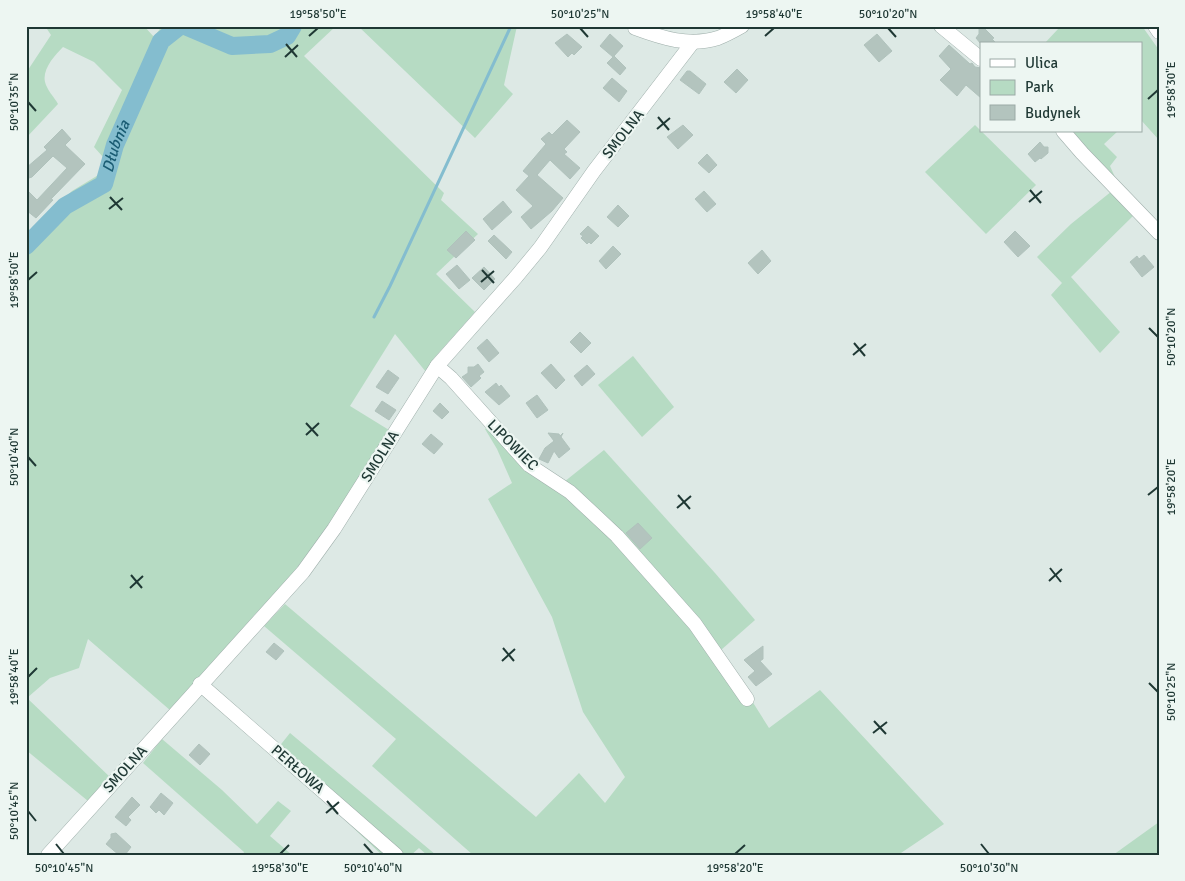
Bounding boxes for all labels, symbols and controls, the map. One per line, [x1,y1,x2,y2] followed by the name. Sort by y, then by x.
[289,7,347,22] text: 19°58'50"E
[551,7,609,22] text: 50°10'25"N
[745,7,803,22] text: 19°58'40"E
[859,7,917,22] text: 50°10'20"N
[980,42,1142,132] legend
[1025,54,1058,72] text: Ulica
[1164,61,1179,119] text: 19°58'30"E
[7,73,22,131] text: 50°10'35"N
[1025,78,1054,96] text: Park
[1025,104,1081,122] text: Budynek
[598,106,648,162] street label: SMOLNA
[98,116,135,175] water label: Dłubnia
[7,251,22,309] text: 19°58'50"E
[1164,308,1179,366] text: 50°10'20"N
[484,416,542,474] street label: LIPOWIEC
[357,427,403,485] street label: SMOLNA
[7,428,22,486] text: 50°10'40"N
[1164,458,1179,516] text: 19°58'20"E
[7,648,22,706] text: 19°58'40"E
[1164,663,1179,721] text: 50°10'25"N
[268,741,328,797] street label: PERŁOWA
[99,742,151,796] street label: SMOLNA
[7,782,22,840] text: 50°10'45"N
[35,861,93,876] text: 50°10'45"N
[251,861,309,876] text: 19°58'30"E
[344,861,402,876] text: 50°10'40"N
[706,861,764,876] text: 19°58'20"E
[960,861,1018,876] text: 50°10'30"N

